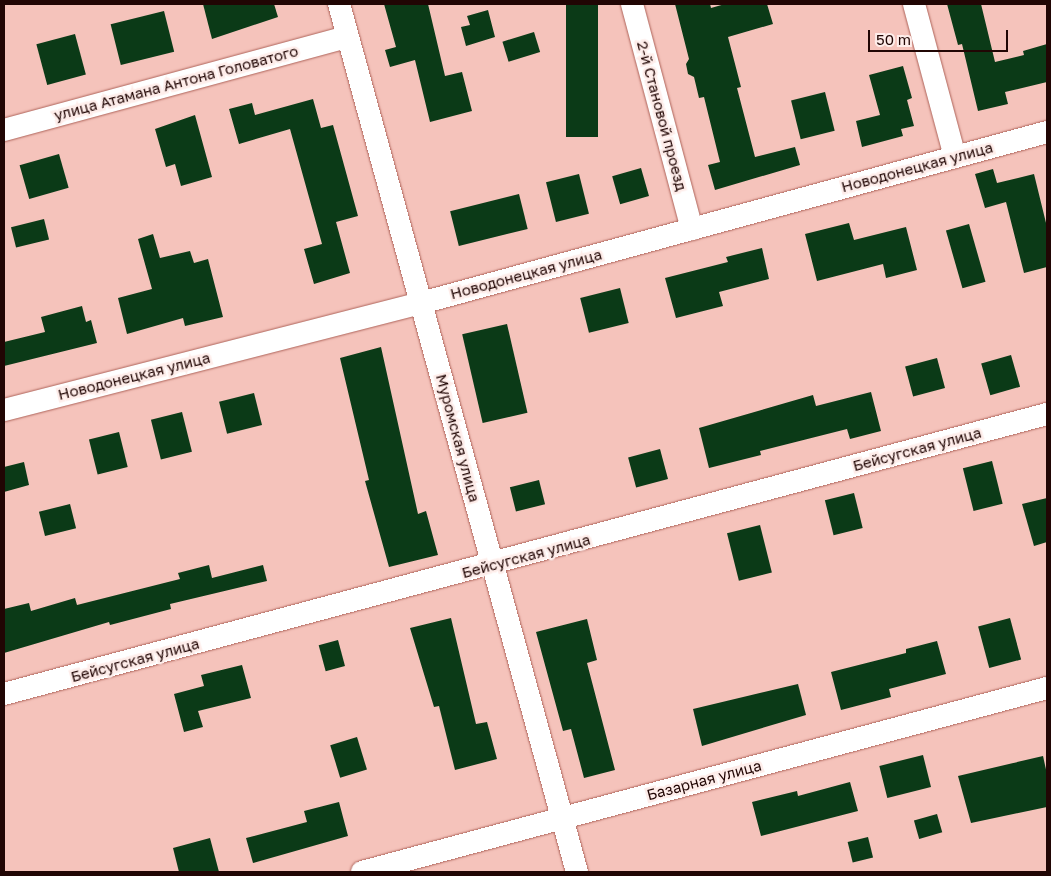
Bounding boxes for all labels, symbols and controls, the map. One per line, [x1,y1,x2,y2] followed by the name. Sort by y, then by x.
[871,20,1011,52] scale bar
[876,30,911,48] text: 50 m
[633,39,691,193] street label: 2-й Становой проезд
[52,42,300,124] street label: улица Атамана Антона Головатого
[839,138,995,196] street label: Новодонецкая улица
[448,245,604,303] street label: Новодонецкая улица
[56,348,212,404] street label: Новодонецкая улица
[432,372,484,504] street label: Муромская улица
[851,423,983,475] street label: Бейсугская улица
[460,530,592,582] street label: Бейсугская улица
[69,634,201,686] street label: Бейсугская улица
[645,756,763,804] street label: Базарная улица

